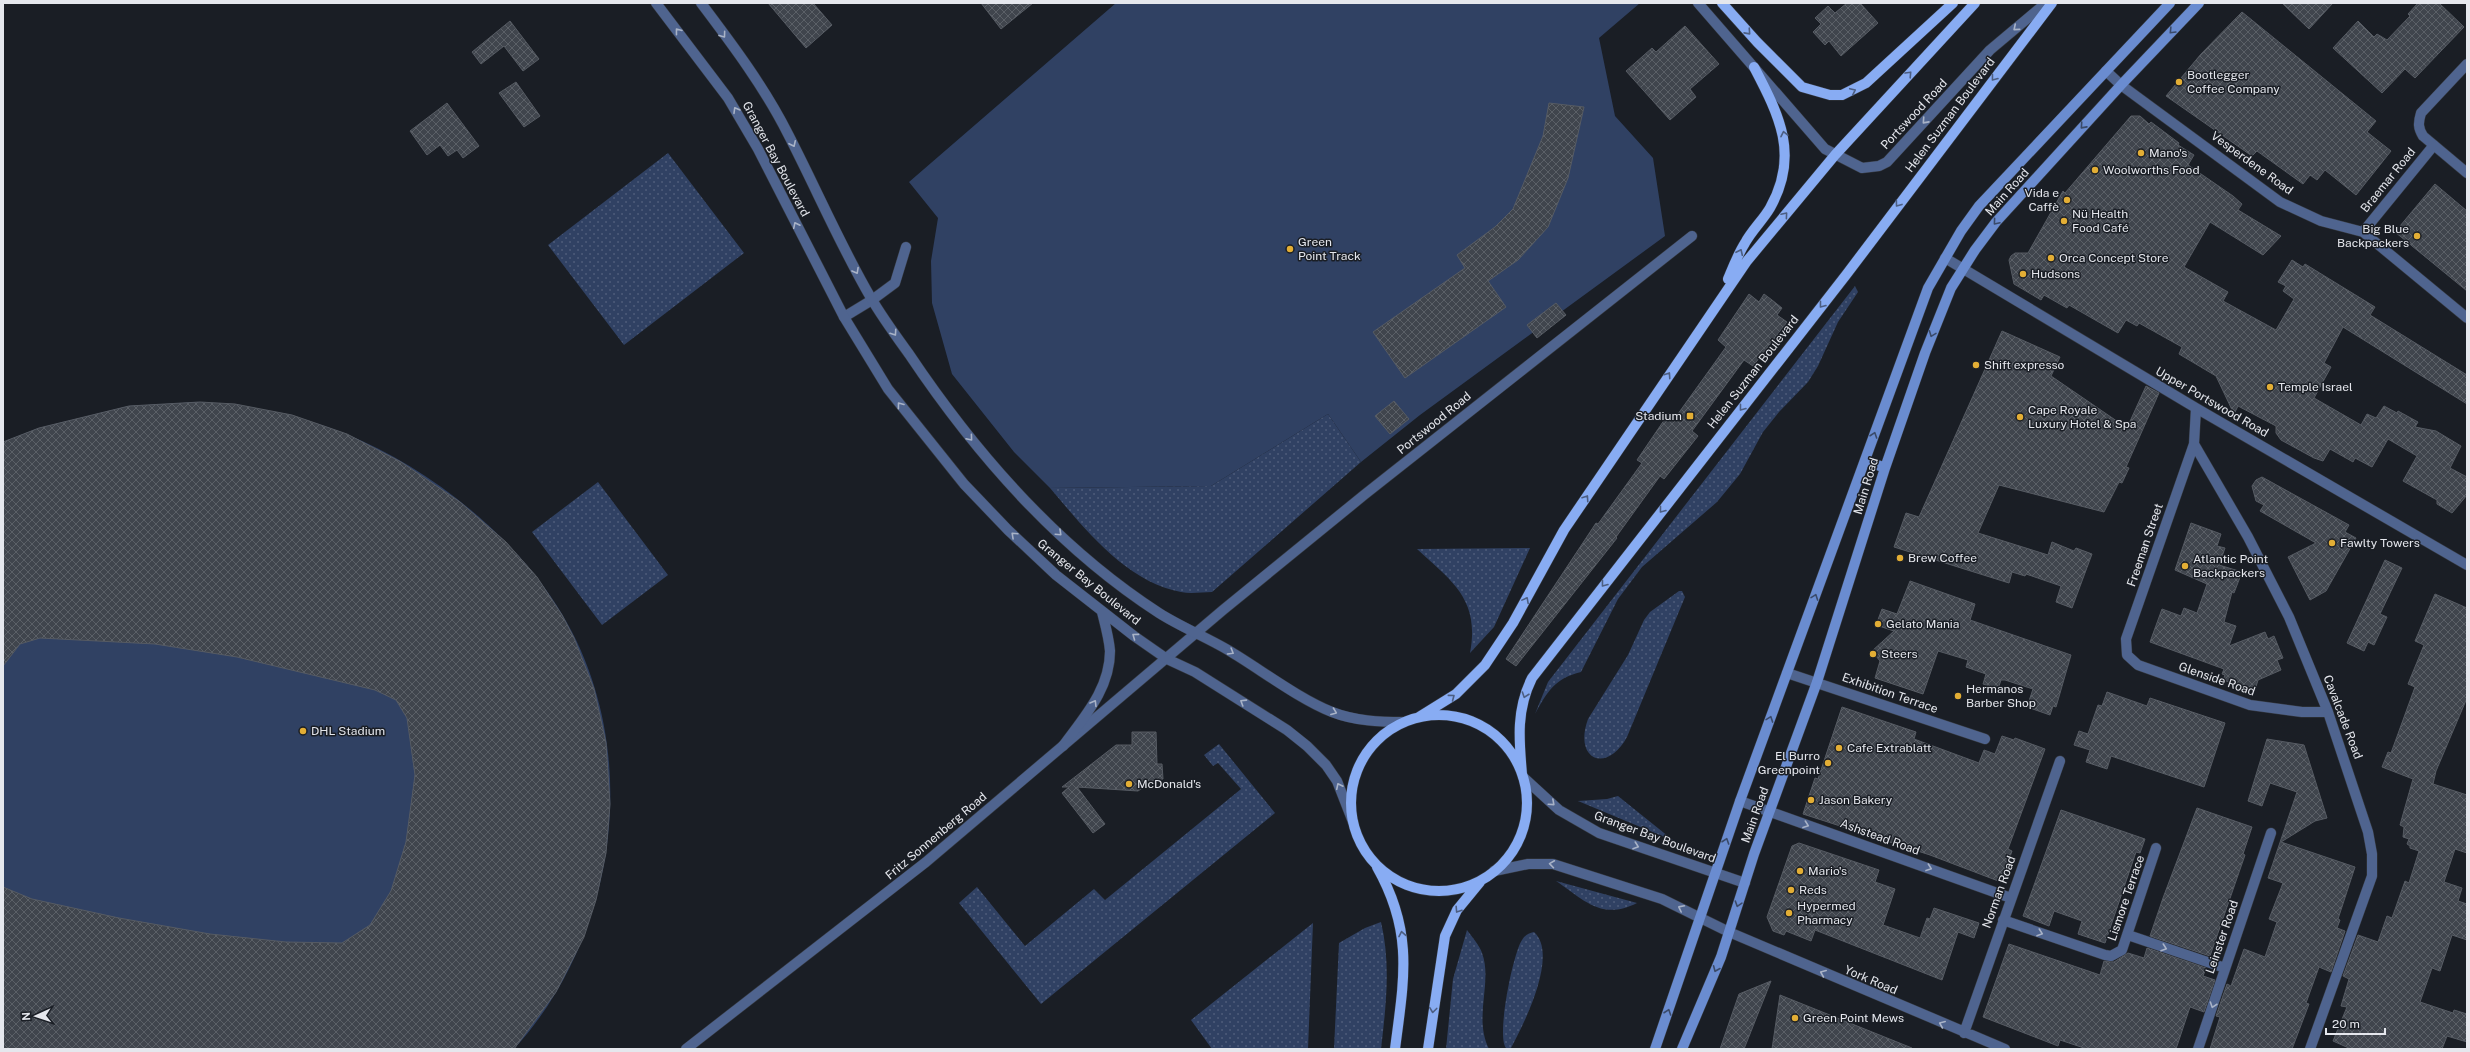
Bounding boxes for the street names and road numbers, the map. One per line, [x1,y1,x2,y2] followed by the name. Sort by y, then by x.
[1902,55,1998,175] street label: Helen Suzman Boulevard
[1878,76,1950,152] street label: Portswood Road
[740,99,812,219] street label: Granger Bay Boulevard
[2208,129,2296,197] street label: Vesperdene Road
[2358,145,2418,215] street label: Braemar Road
[1982,166,2032,218] street label: Main Road
[1704,313,1802,431] street label: Helen Suzman Boulevard
[2153,364,2271,440] street label: Upper Portswood Road
[1394,389,1474,457] street label: Portswood Road
[1851,456,1881,516] street label: Main Road
[2124,501,2166,589] street label: Freeman Street
[1035,536,1143,628] street label: Granger Bay Boulevard
[2177,659,2257,699] street label: Glenside Road
[1840,670,1940,716] street label: Exhibition Terrace
[2321,673,2365,761] street label: Cavalcade Road
[1738,785,1772,845] street label: Main Road
[883,790,989,882] street label: Fritz Sonnenberg Road
[1592,808,1718,866] street label: Granger Bay Boulevard
[1838,816,1922,858] street label: Ashstead Road
[2105,853,2147,943] street label: Lismore Terrace
[1979,854,2019,930] street label: Norman Road
[2203,898,2241,976] street label: Leinster Road
[1842,963,1900,997] street label: York Road

